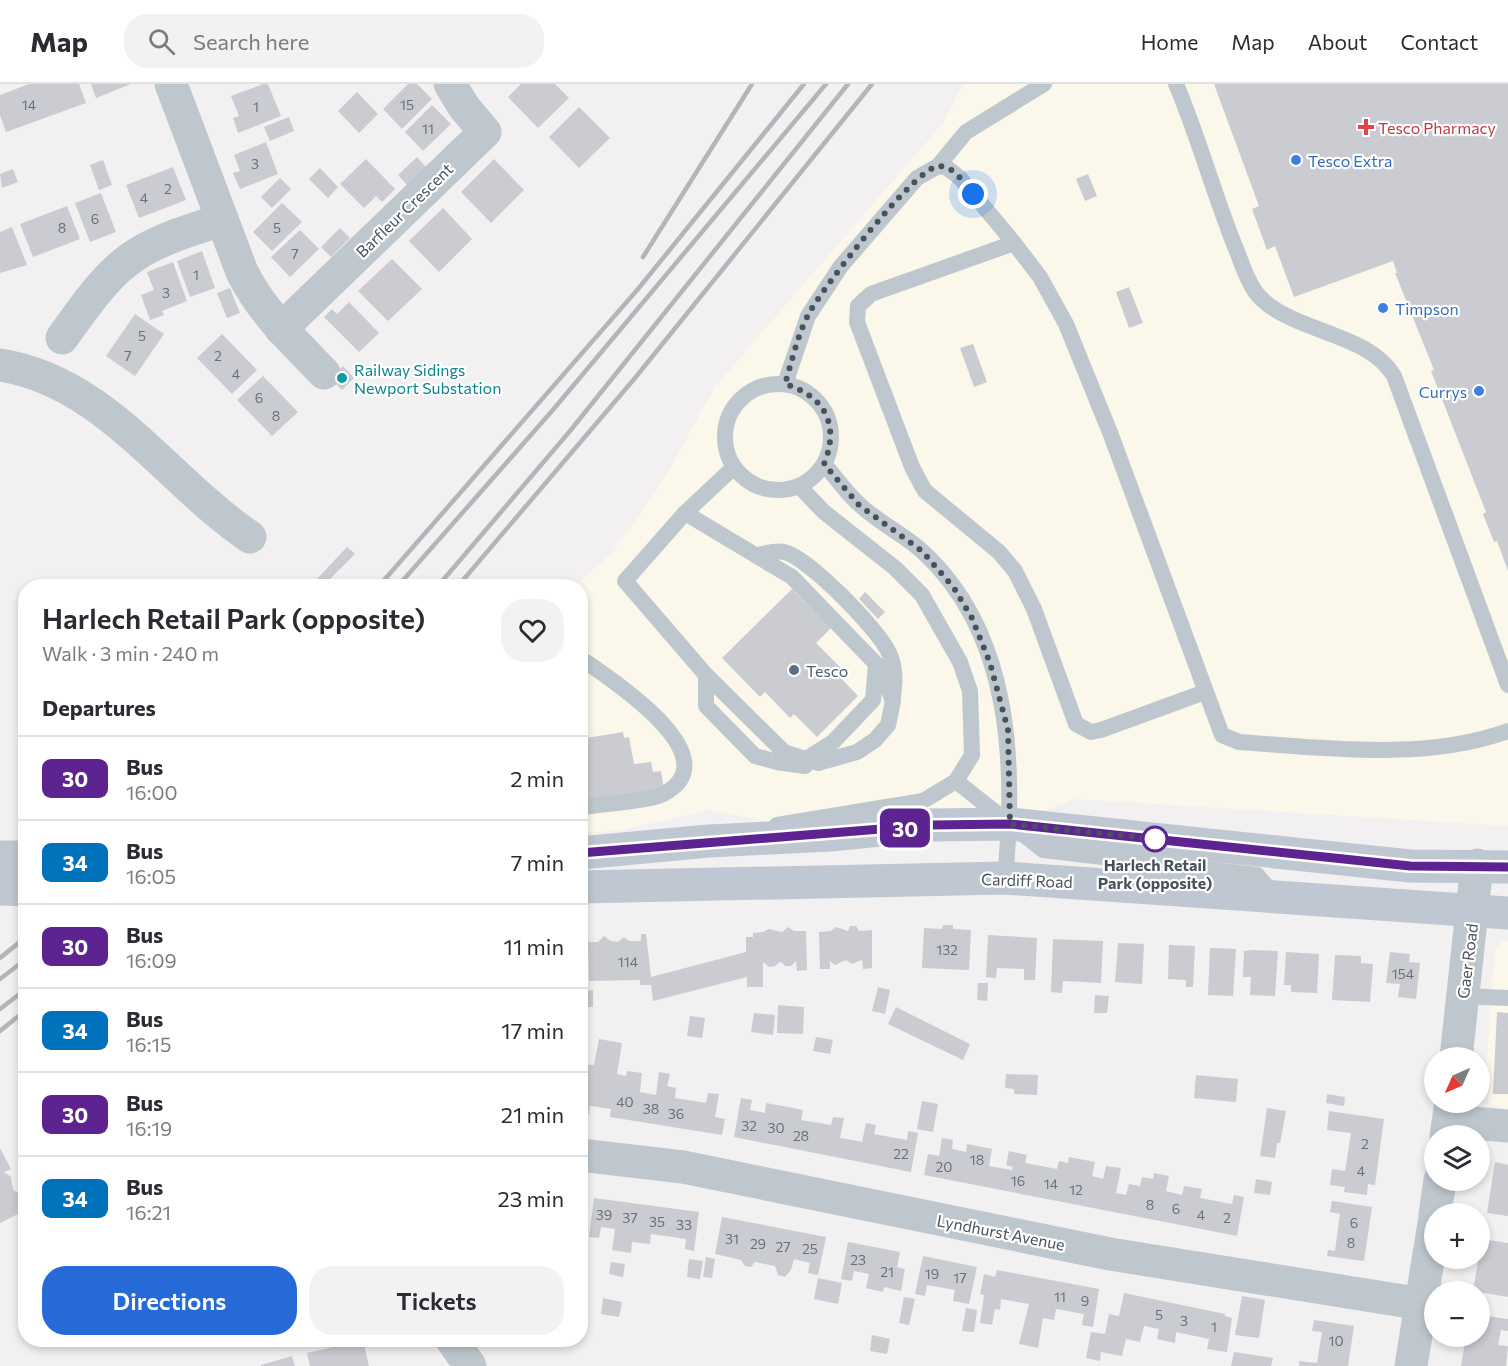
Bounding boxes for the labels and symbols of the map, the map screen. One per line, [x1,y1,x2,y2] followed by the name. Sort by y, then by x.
[22,96,37,113] house number: 14
[400,96,414,113] house number: 15
[253,98,259,115] house number: 1
[1378,118,1496,137] place label: Tesco Pharmacy
[422,120,434,137] house number: 11
[1359,120,1373,134] marker: Tesco Pharmacy
[1308,151,1392,170] place label: Tesco Extra
[1289,153,1303,167] marker: Tesco Extra
[251,155,259,172] house number: 3
[352,159,457,261] street label: Barfleur Crescent
[958,179,988,209] your location
[164,180,172,197] house number: 2
[140,189,149,206] house number: 4
[91,210,99,227] house number: 6
[58,219,66,236] house number: 8
[273,219,281,236] house number: 5
[291,245,299,262] house number: 7
[193,266,199,283] house number: 1
[162,284,170,301] house number: 3
[1395,299,1459,318] place label: Timpson
[1376,301,1390,315] marker: Timpson
[138,327,146,344] house number: 5
[124,347,132,364] house number: 7
[214,347,222,364] house number: 2
[354,360,501,397] place label: Railway Sidings Newport Substation
[232,365,241,382] house number: 4
[335,371,349,385] marker: Railway Sidings Newport Substation
[1419,382,1467,401] place label: Currys
[1472,384,1486,398] marker: Currys
[255,389,263,406] house number: 6
[272,407,280,424] house number: 8
[806,661,848,680] place label: Tesco
[787,663,801,677] marker: Tesco
[878,808,932,848] line badge: 30
[1142,826,1168,852] marker: Harlech Retail Park (opposite)
[1098,855,1212,892] place label: Harlech Retail Park (opposite)
[981,869,1073,891] street label: Cardiff Road
[1453,922,1481,1000] street label: Gaer Road
[936,941,958,958] house number: 132
[618,953,639,970] house number: 114
[1392,965,1415,982] house number: 154
[1424,1047,1490,1113] north arrow
[616,1093,634,1110] house number: 40
[643,1100,659,1117] house number: 38
[668,1105,684,1122] house number: 36
[741,1117,757,1134] house number: 32
[767,1119,785,1136] house number: 30
[793,1127,809,1144] house number: 28
[1361,1135,1369,1152] house number: 2
[893,1145,909,1162] house number: 22
[970,1151,984,1168] house number: 18
[936,1158,952,1175] house number: 20
[1357,1162,1366,1179] house number: 4
[1011,1172,1025,1189] house number: 16
[1044,1175,1059,1192] house number: 14
[1069,1181,1083,1198] house number: 12
[1146,1196,1154,1213] house number: 8
[1172,1200,1180,1217] house number: 6
[596,1206,612,1223] house number: 39
[1197,1206,1206,1223] house number: 4
[622,1209,638,1226] house number: 37
[1223,1209,1231,1226] house number: 2
[935,1210,1067,1254] street label: Lyndhurst Avenue
[649,1213,665,1230] house number: 35
[1350,1214,1358,1231] house number: 6
[676,1216,692,1233] house number: 33
[725,1230,739,1247] house number: 31
[1347,1234,1355,1251] house number: 8
[750,1235,766,1252] house number: 29
[775,1238,791,1255] house number: 27
[802,1240,818,1257] house number: 25
[850,1251,866,1268] house number: 23
[880,1263,894,1280] house number: 21
[925,1265,939,1282] house number: 19
[953,1269,967,1286] house number: 17
[1054,1288,1066,1305] house number: 11
[1081,1292,1089,1309] house number: 9
[1155,1306,1163,1323] house number: 5
[1180,1312,1188,1329] house number: 3
[1211,1318,1217,1335] house number: 1
[1328,1332,1344,1349] house number: 10

